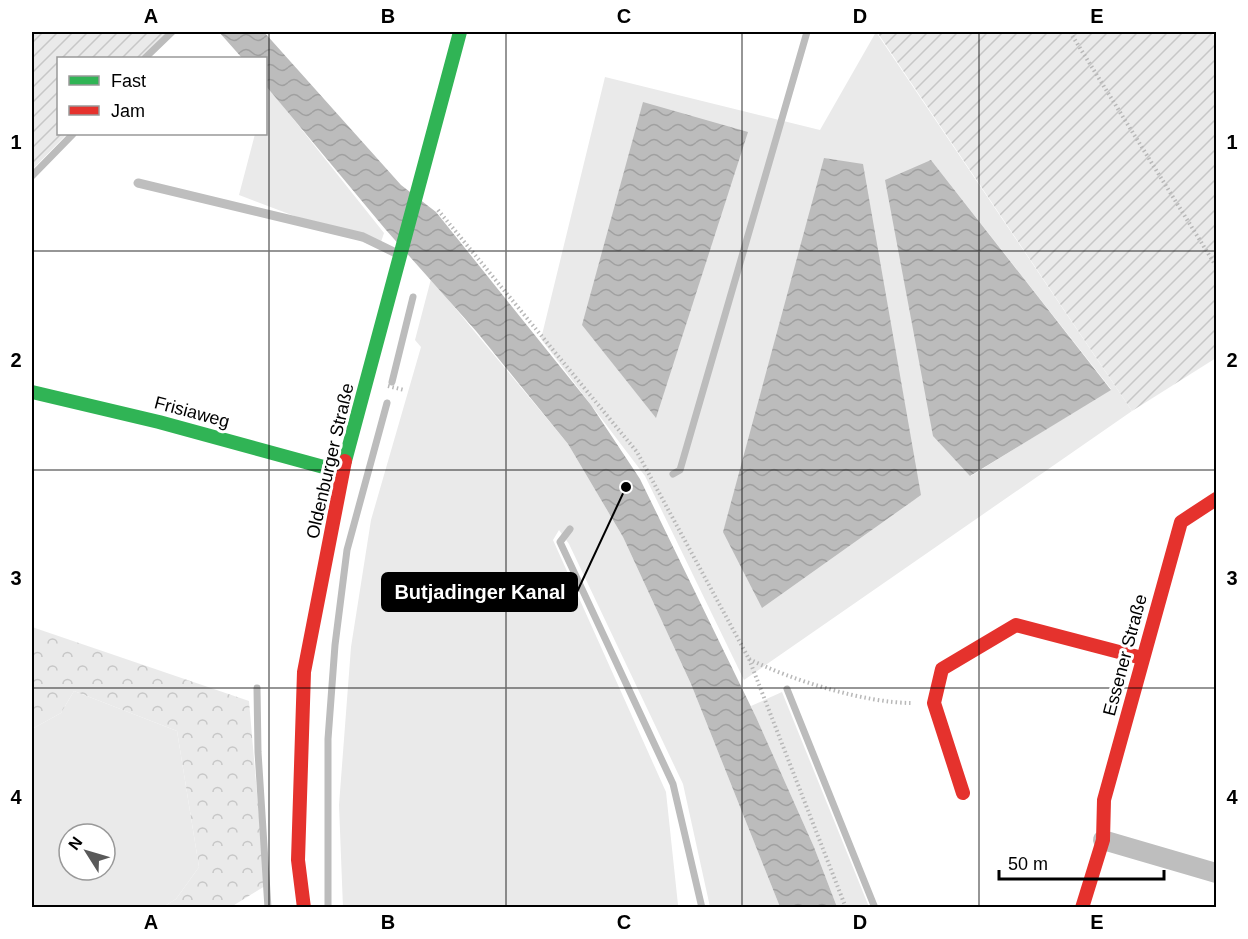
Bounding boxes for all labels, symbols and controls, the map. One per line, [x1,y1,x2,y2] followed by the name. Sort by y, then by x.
[144,5,158,27] text: A
[381,5,395,27] text: B
[617,5,631,27] text: C
[853,5,867,27] text: D
[1090,5,1104,27] text: E
[57,57,267,135] legend
[111,71,146,91] text: Fast
[111,101,145,121] text: Jam
[10,131,22,153] text: 1
[1226,131,1238,153] text: 1
[10,349,22,371] text: 2
[1226,349,1238,371] text: 2
[302,381,358,541] street label: Oldenburger Straße
[152,392,232,432] street label: Frisiaweg
[10,567,22,589] text: 3
[1226,567,1238,589] text: 3
[382,573,577,611] callout: Butjadinger Kanal
[394,581,566,603] text: Butjadinger Kanal
[1099,592,1151,718] street label: Essener Straße
[10,786,22,808] text: 4
[1226,786,1238,808] text: 4
[57,822,117,882] north arrow
[65,834,86,853] text: N
[999,843,1164,881] scale bar
[1008,854,1048,874] text: 50 m
[144,911,158,933] text: A
[381,911,395,933] text: B
[617,911,631,933] text: C
[853,911,867,933] text: D
[1090,911,1104,933] text: E

